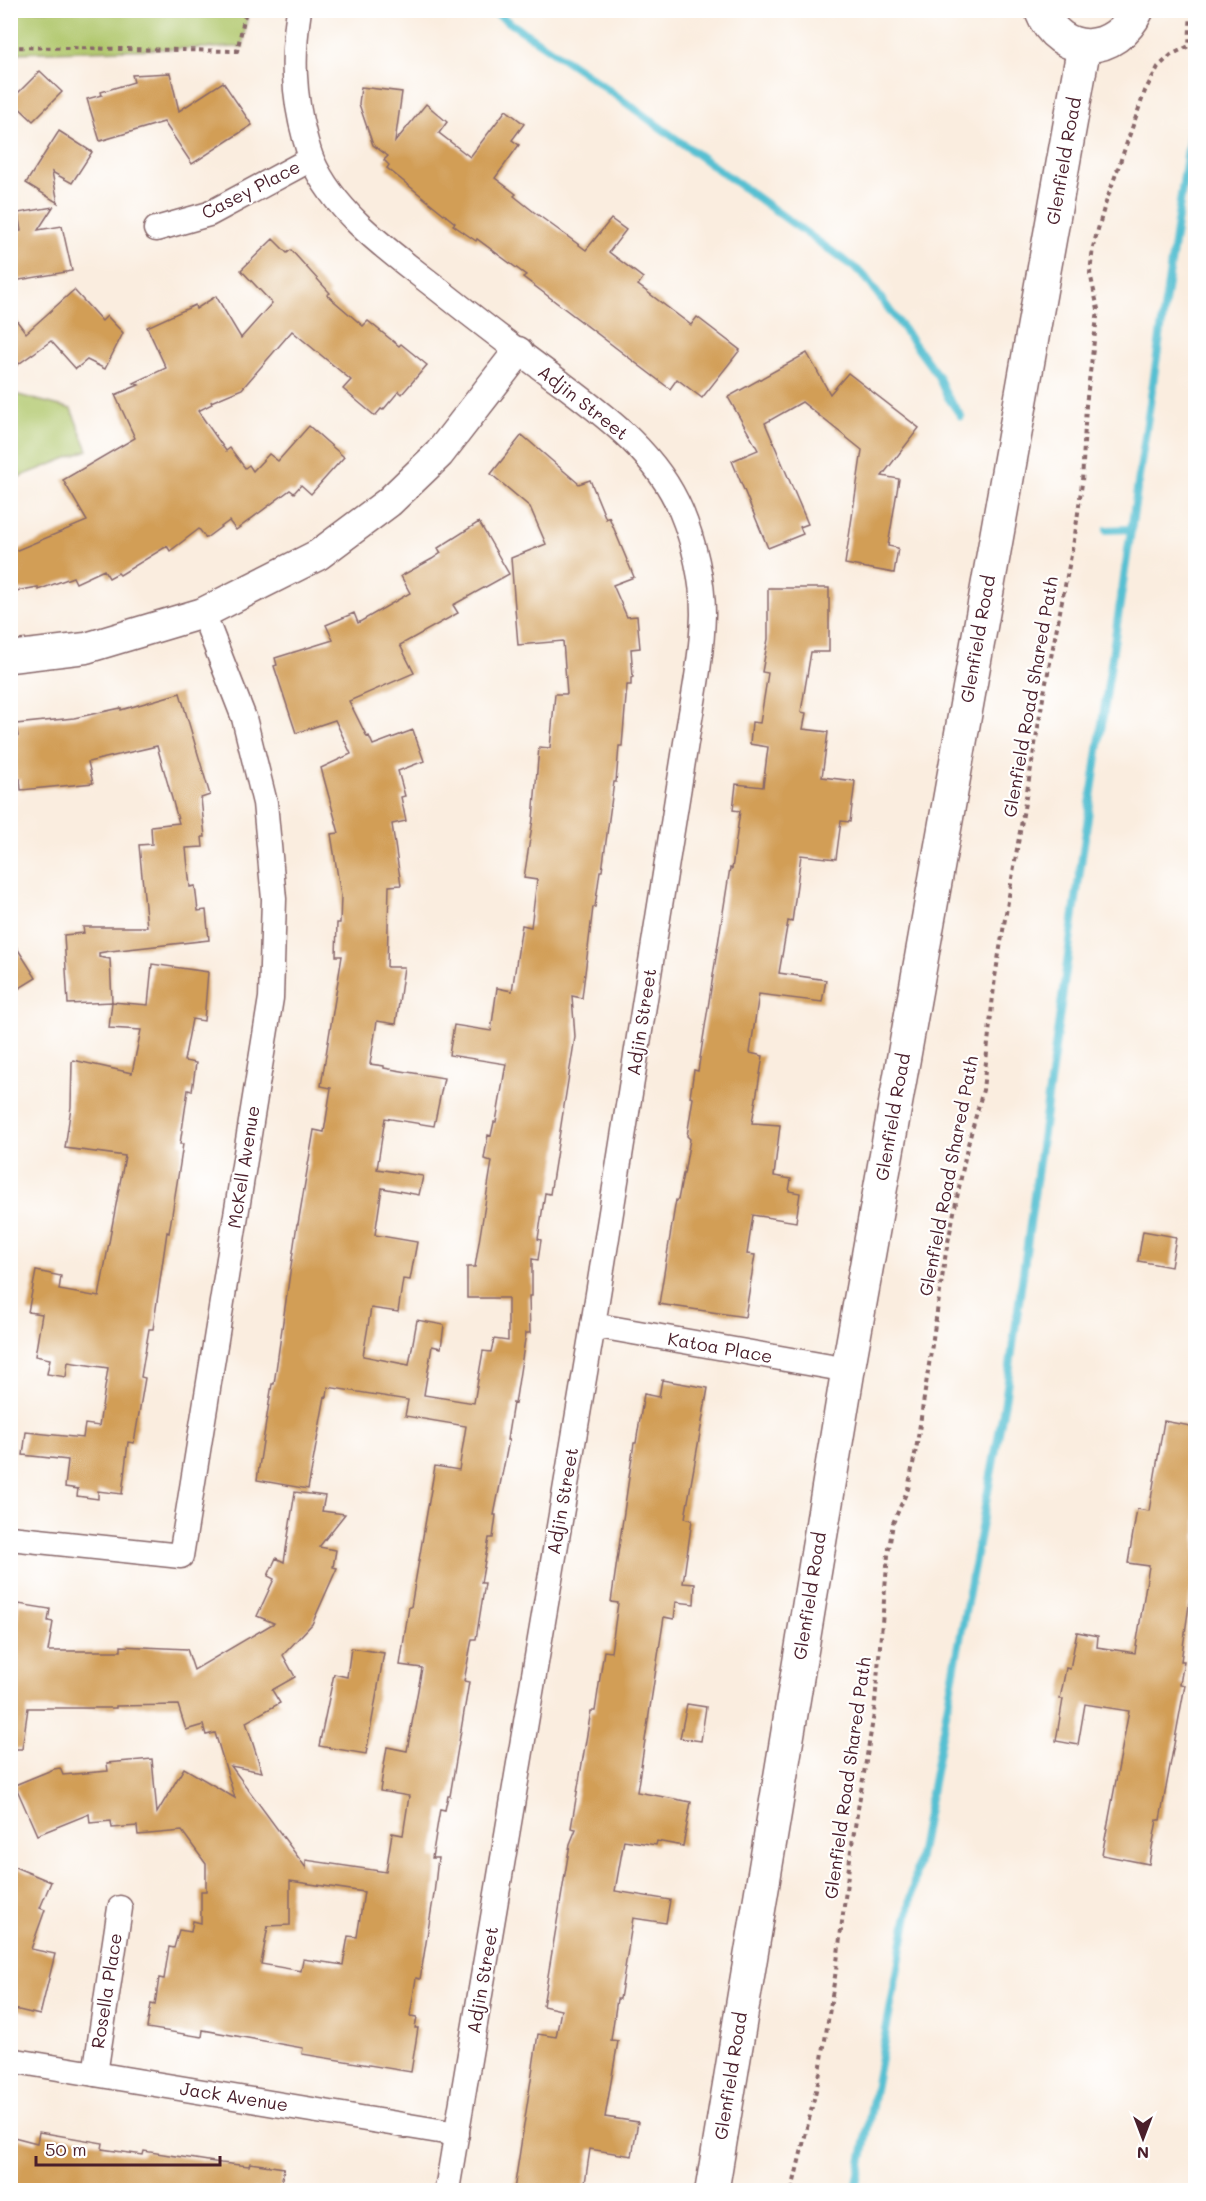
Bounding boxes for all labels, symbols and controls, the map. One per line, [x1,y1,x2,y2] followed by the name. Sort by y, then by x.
[1040,95,1086,227] street label: Glenfield Road
[197,154,304,224] street label: Casey Place
[533,359,634,445] street label: Adjin Street
[954,573,1000,705] street label: Glenfield Road
[997,575,1063,819] street label: Glenfield Road Shared Path
[621,966,661,1077] street label: Adjin Street
[869,1051,915,1183] street label: Glenfield Road
[913,1054,983,1298] street label: Glenfield Road Shared Path
[221,1104,265,1230] street label: McKell Avenue
[666,1326,775,1368] street label: Katoa Place
[541,1445,583,1556] street label: Adjin Street
[787,1530,831,1662] street label: Glenfield Road
[818,1655,876,1900] street label: Glenfield Road Shared Path
[461,1924,503,2035] street label: Adjin Street
[85,1931,127,2050] street label: Rosella Place
[708,2010,752,2142] street label: Glenfield Road
[178,2076,290,2116] street label: Jack Avenue
[1113,2108,1173,2168] north arrow
[36,2129,220,2167] scale bar
[45,2137,87,2161] text: 50 m
[1137,2143,1149,2164] text: N

